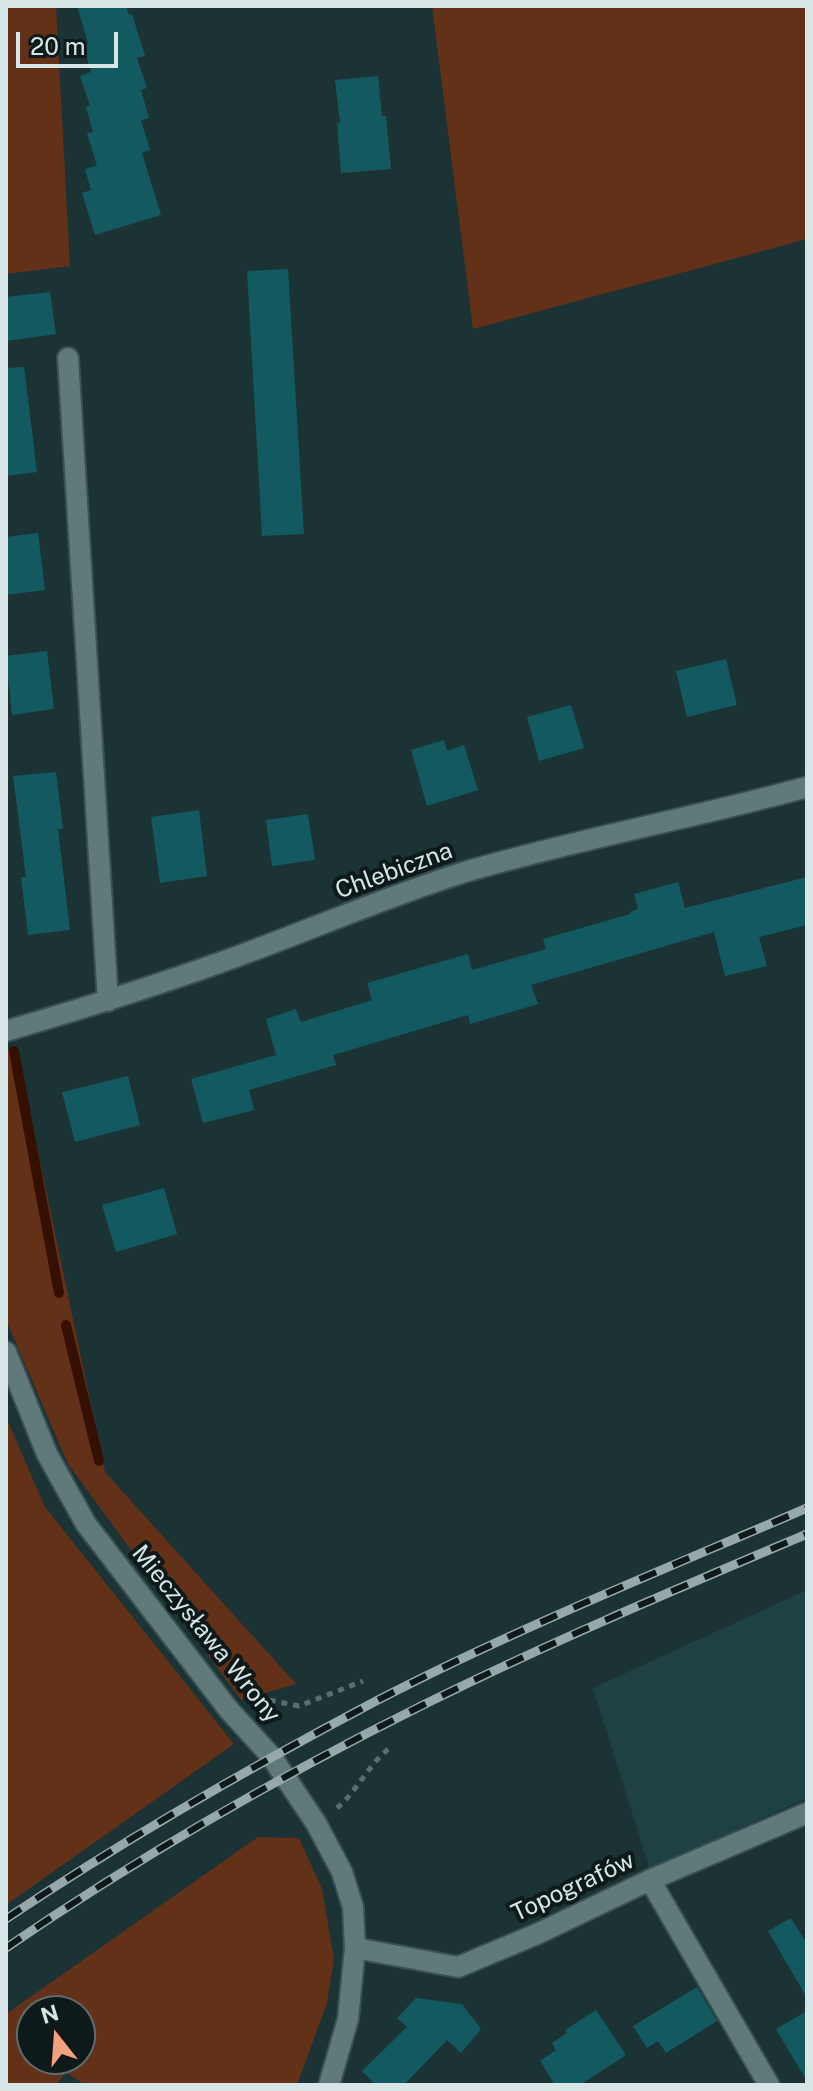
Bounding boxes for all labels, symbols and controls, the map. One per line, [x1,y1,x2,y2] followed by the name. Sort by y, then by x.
[20,16,122,66] scale bar
[30,32,86,60] text: 20 m
[332,837,456,905] street label: Chlebiczna
[126,1539,286,1729] street label: Mieczysława Wrony
[507,1846,639,1928] street label: Topografów
[16,1995,96,2075] north arrow
[38,1999,62,2029] text: N

